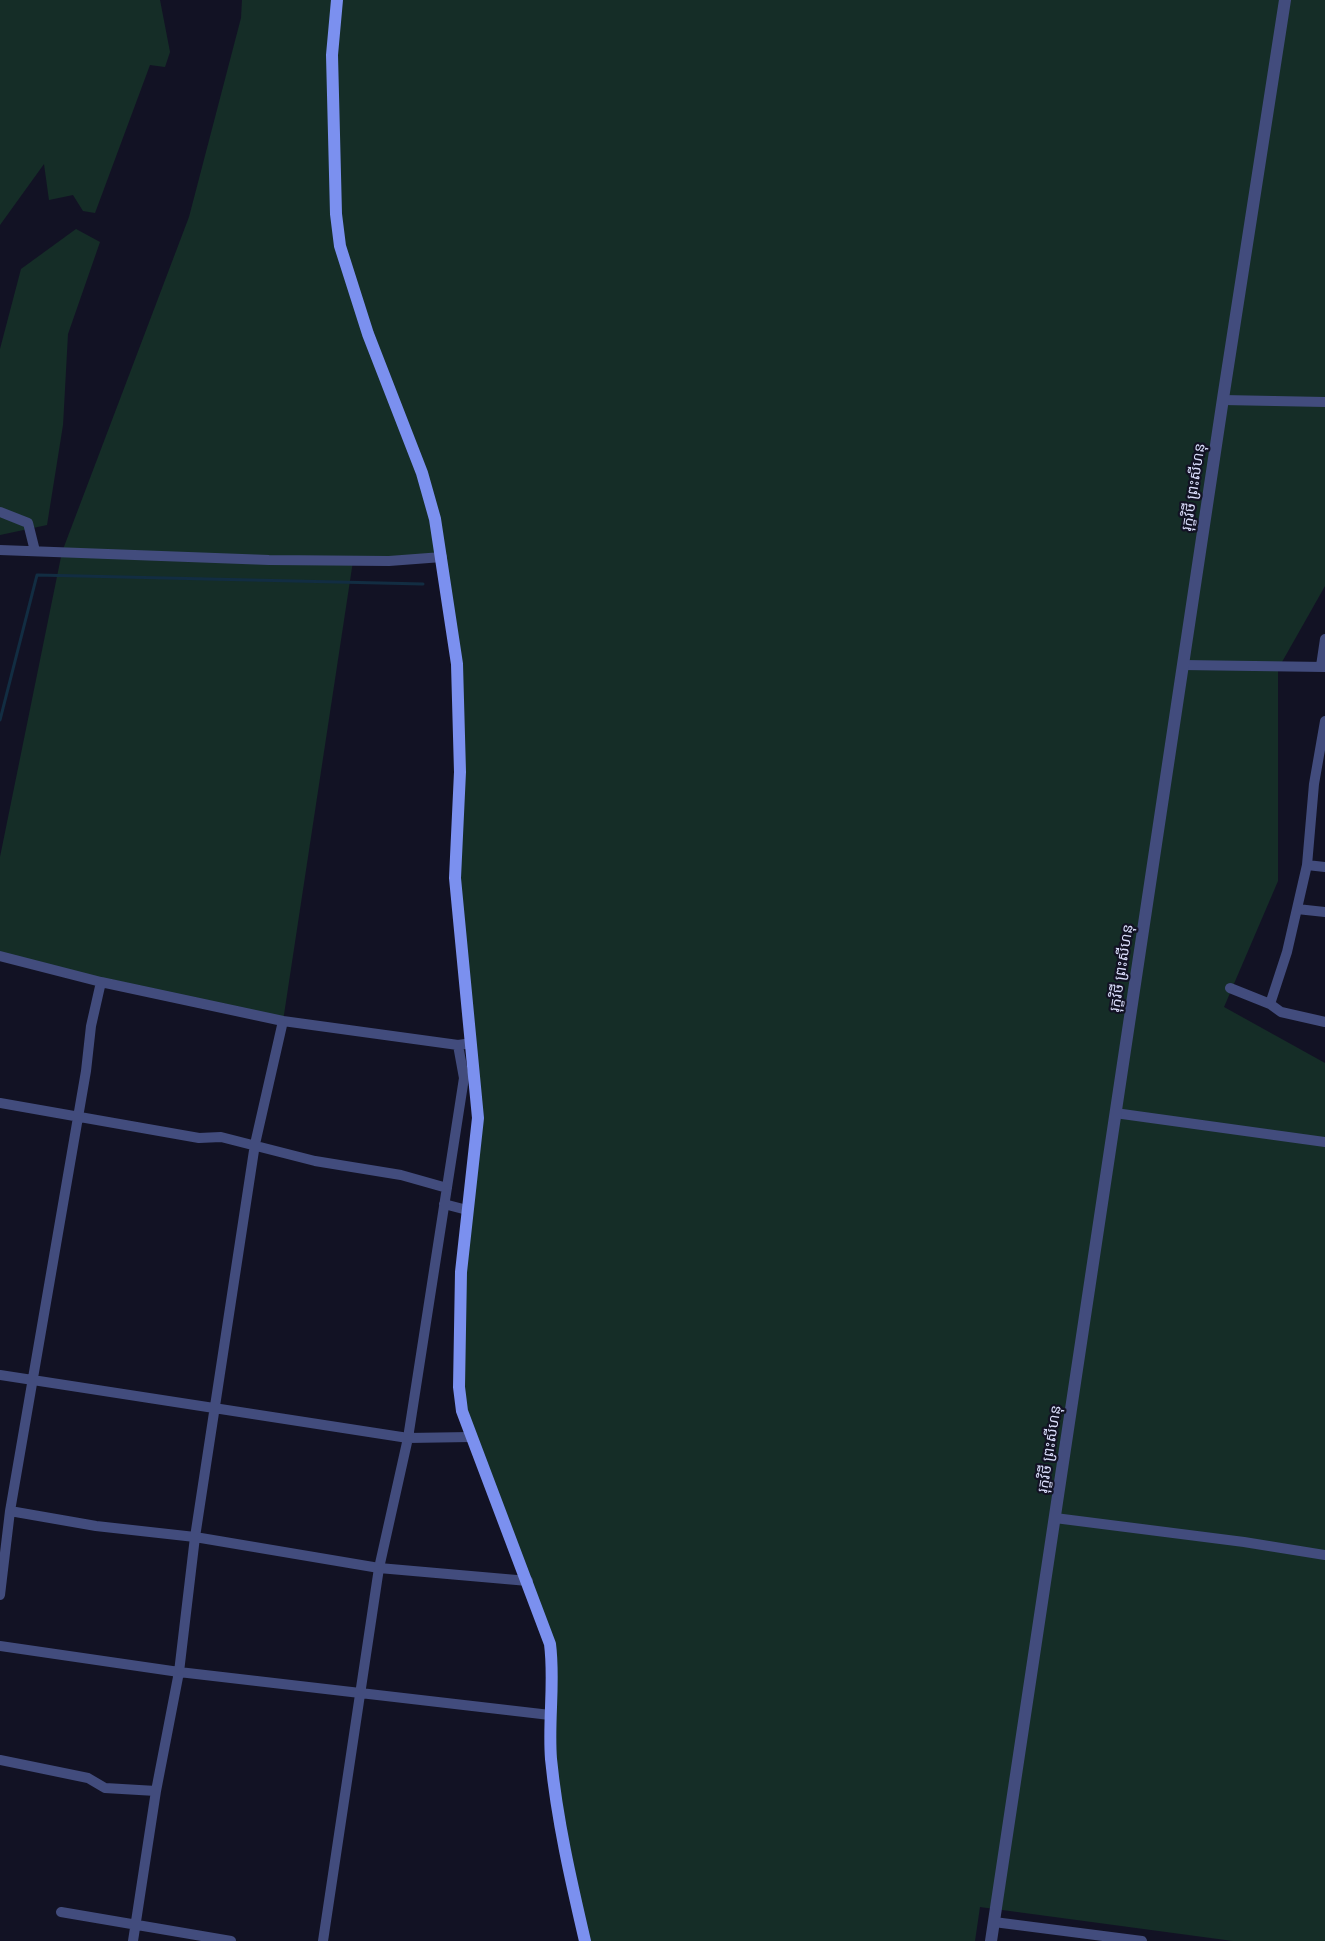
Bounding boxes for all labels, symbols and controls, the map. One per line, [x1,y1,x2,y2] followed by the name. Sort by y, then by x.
[1178,442,1210,532] street label: រុក្ខវិថី ព្រះសីហនុ
[1106,923,1138,1013] street label: រុក្ខវិថី ព្រះសីហនុ
[1034,1404,1066,1494] street label: រុក្ខវិថី ព្រះសីហនុ

